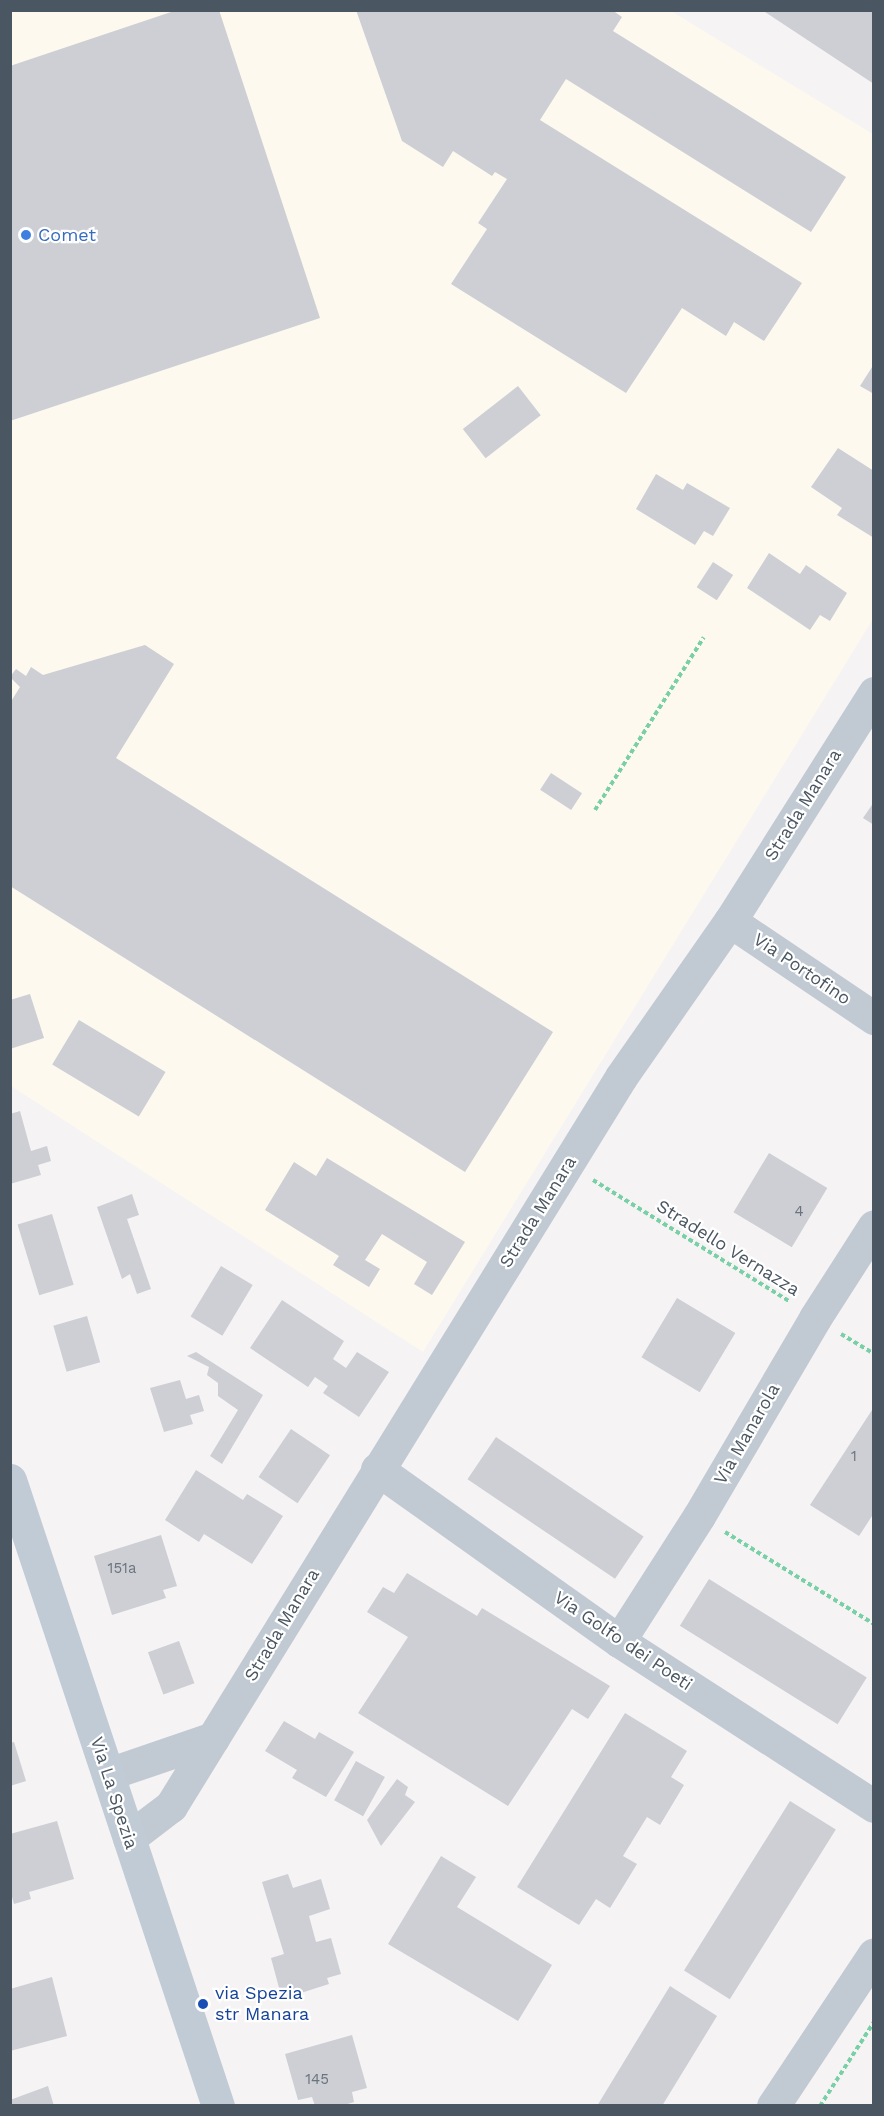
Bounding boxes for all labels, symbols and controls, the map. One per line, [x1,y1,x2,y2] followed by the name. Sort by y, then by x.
[38,224,96,246] place label: Comet
[19,228,33,242] marker: Comet
[760,745,846,865] street label: Strada Manara
[749,928,855,1010] street label: Via Portofino
[495,1152,581,1272] street label: Strada Manara
[652,1195,804,1301] street label: Stradello Vernazza
[794,1203,804,1221] house number: 4
[709,1380,785,1488] street label: Via Manarola
[851,1448,857,1466] house number: 1
[108,1560,136,1578] house number: 151a
[240,1565,324,1685] street label: Strada Manara
[550,1587,696,1695] street label: Via Golfo dei Poeti
[86,1734,142,1852] street label: Via La Spezia
[215,1983,310,2026] place label: via Spezia str Manara
[196,1997,210,2011] marker: via Spezia str Manara
[305,2071,329,2089] house number: 145

